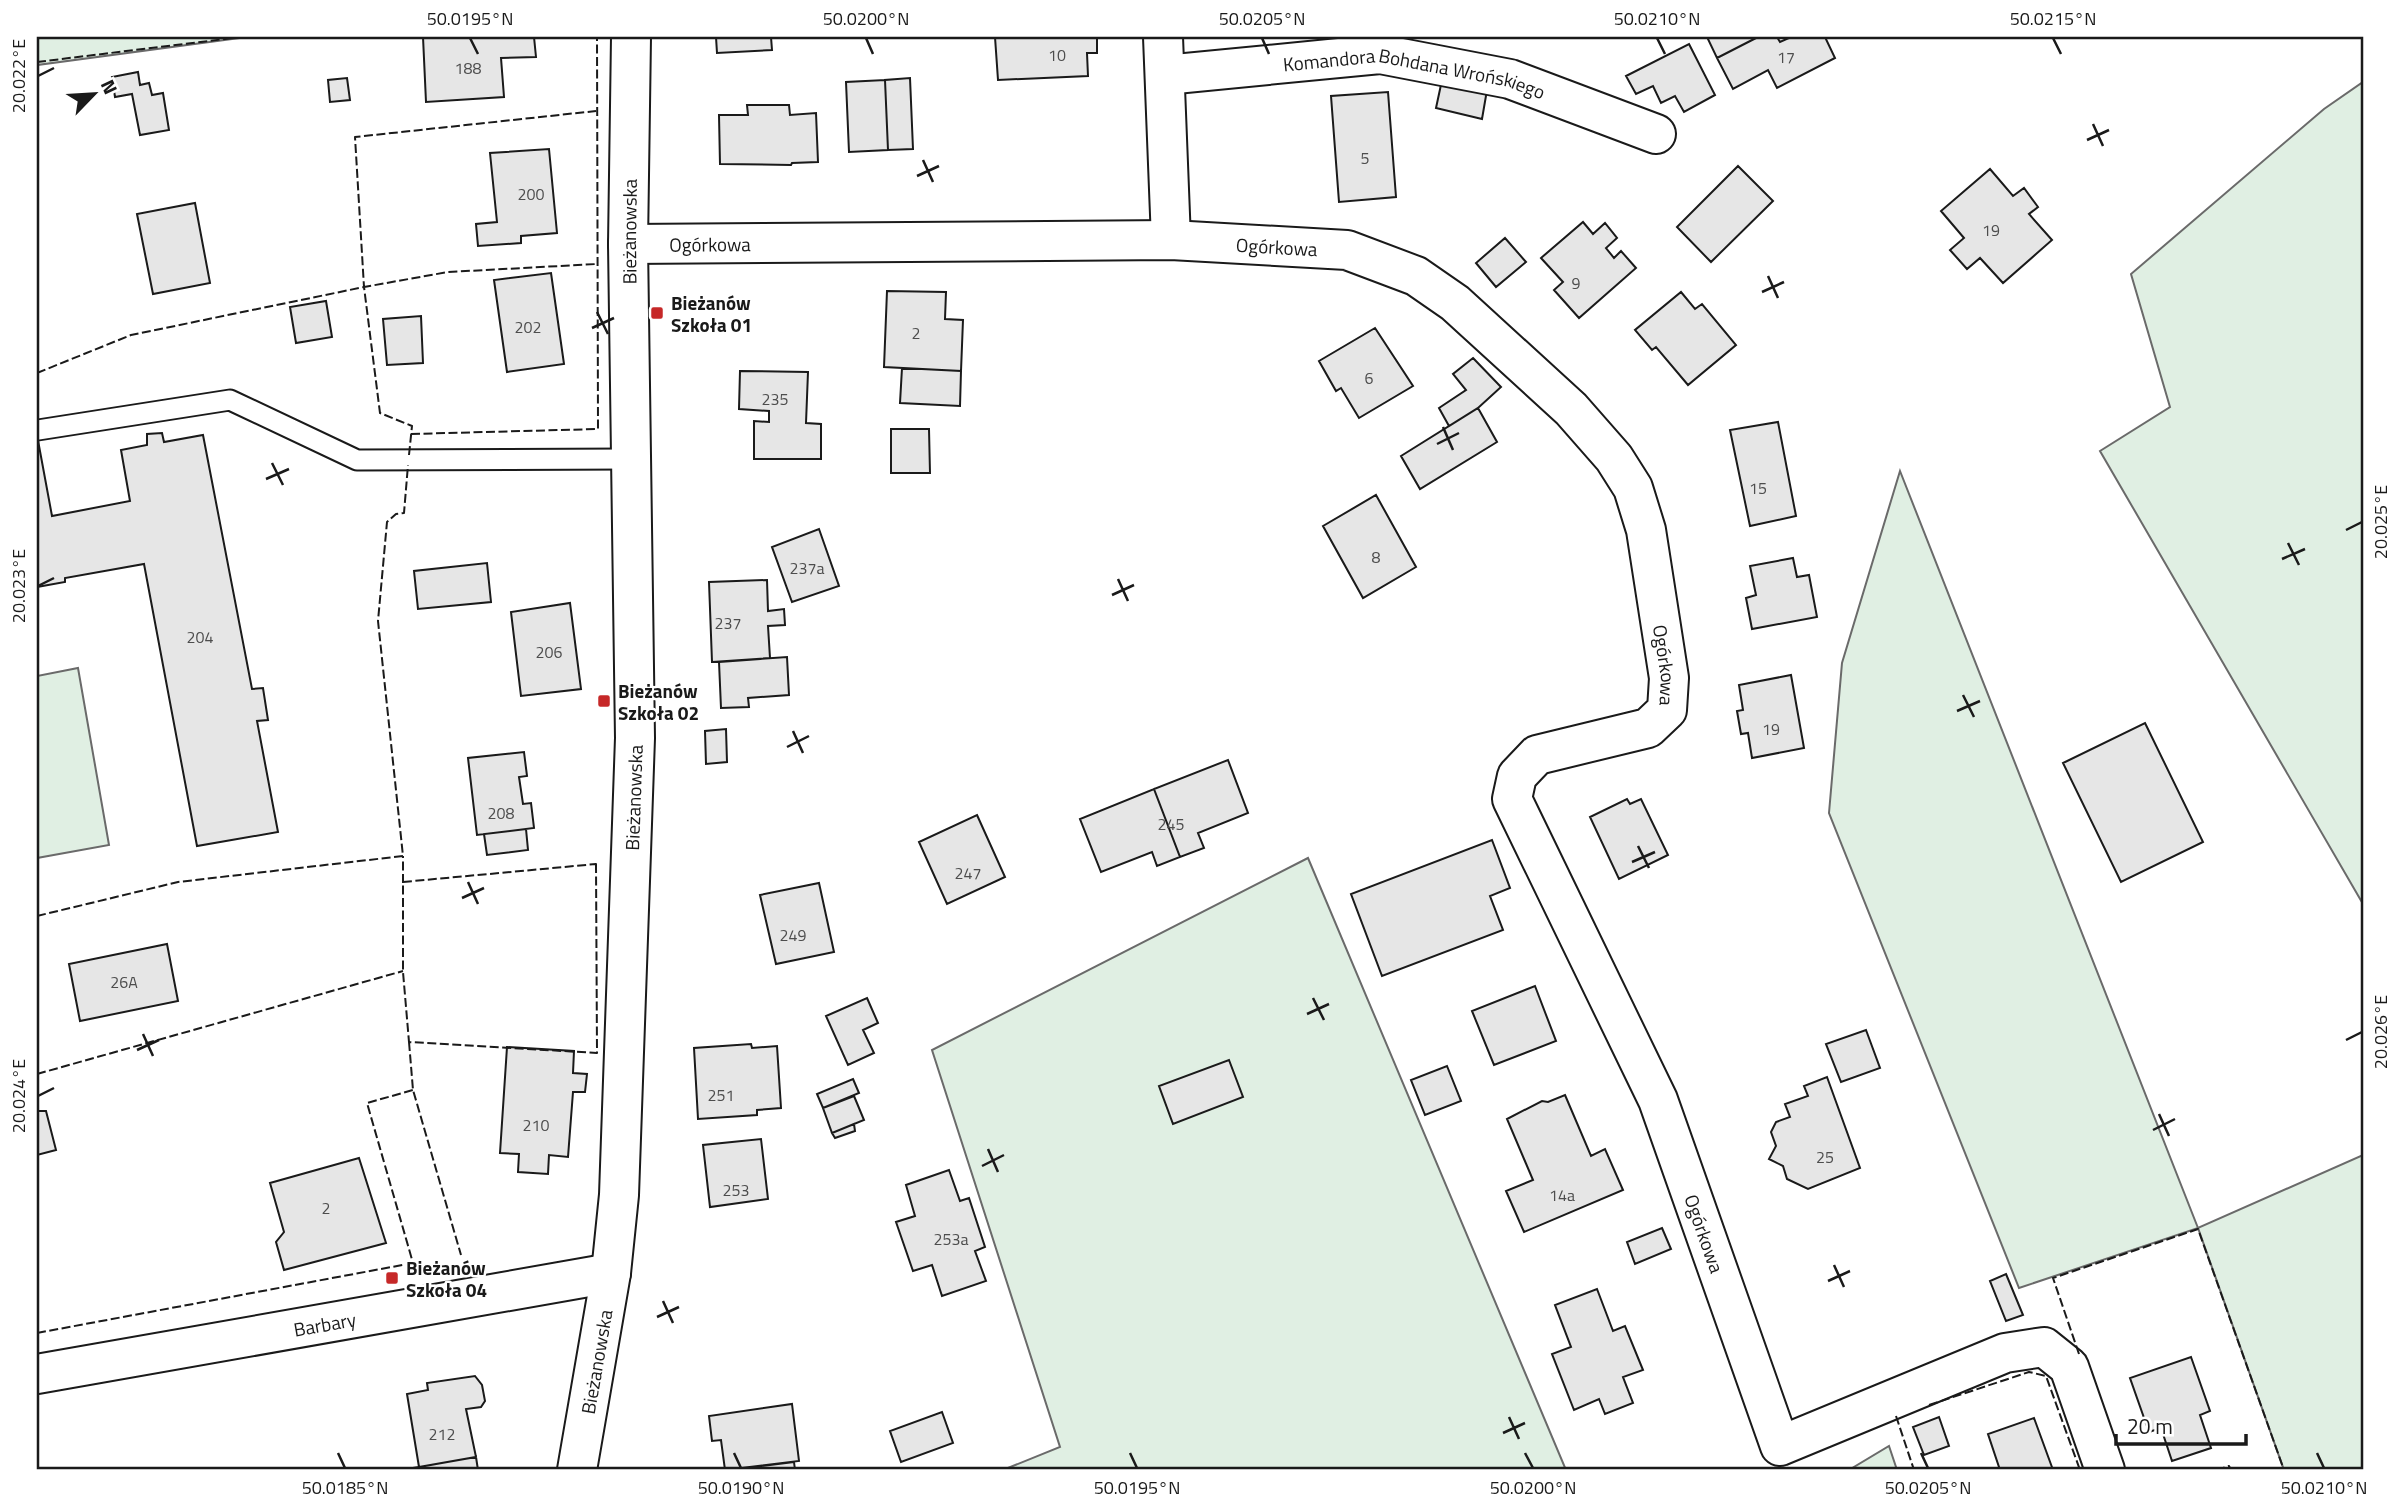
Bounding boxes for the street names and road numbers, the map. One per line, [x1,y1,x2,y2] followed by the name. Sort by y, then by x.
[1282,40,1550,106] street label: Komandora Bohdana Wrońskiego
[613,178,643,285] street label: Bieżanowska
[669,229,751,258] street label: Ogórkowa
[1235,229,1319,263] street label: Ogórkowa
[1646,623,1684,707] street label: Ogórkowa
[617,744,649,851] street label: Bieżanowska
[1678,1190,1732,1277] street label: Ogórkowa
[291,1304,358,1343] street label: Barbary
[572,1307,619,1416] street label: Bieżanowska

